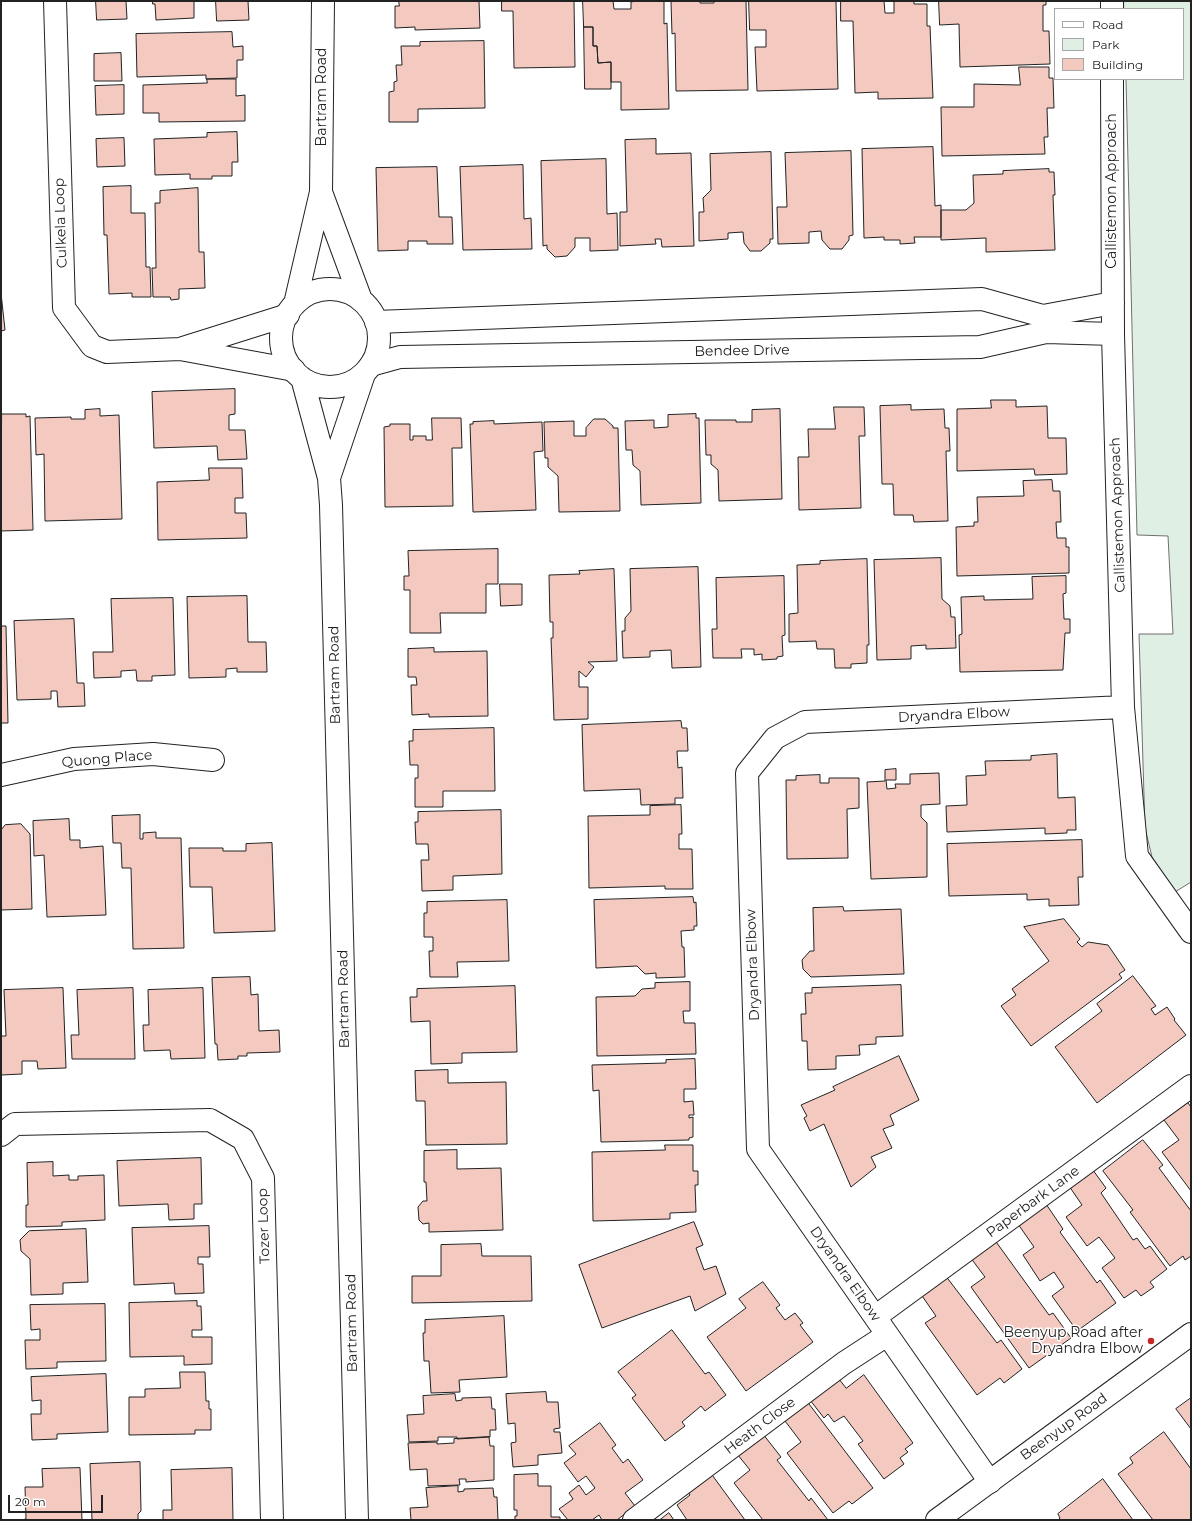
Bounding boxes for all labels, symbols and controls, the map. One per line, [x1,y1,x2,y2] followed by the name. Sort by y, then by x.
[1054,8,1184,80] legend
[1092,17,1123,32] text: Road
[1092,37,1119,52] text: Park
[314,48,330,146] street label: Bartram Road
[1092,57,1143,72] text: Building
[1104,113,1120,269] street label: Callistemon Approach
[51,178,71,268] street label: Culkela Loop
[694,342,790,360] street label: Bendee Drive
[1107,437,1129,593] street label: Callistemon Approach
[326,625,344,725] street label: Bartram Road
[898,704,1010,726] street label: Dryandra Elbow
[61,747,153,771] street label: Quong Place
[743,909,763,1021] street label: Dryandra Elbow
[335,949,353,1049] street label: Bartram Road
[983,1163,1083,1241] street label: Paperbark Lane
[254,1188,274,1264] street label: Tozer Loop
[806,1223,884,1325] street label: Dryandra Elbow
[343,1273,361,1373] street label: Bartram Road
[1003,1325,1143,1358] place label: Beenyup Road after Dryandra Elbow
[1146,1336,1156,1346] marker: Beenyup Road after Dryandra Elbow
[1017,1390,1111,1464] street label: Beenyup Road
[721,1394,799,1458] street label: Heath Close
[10,1487,105,1513] scale bar
[15,1494,46,1509] text: 20 m

